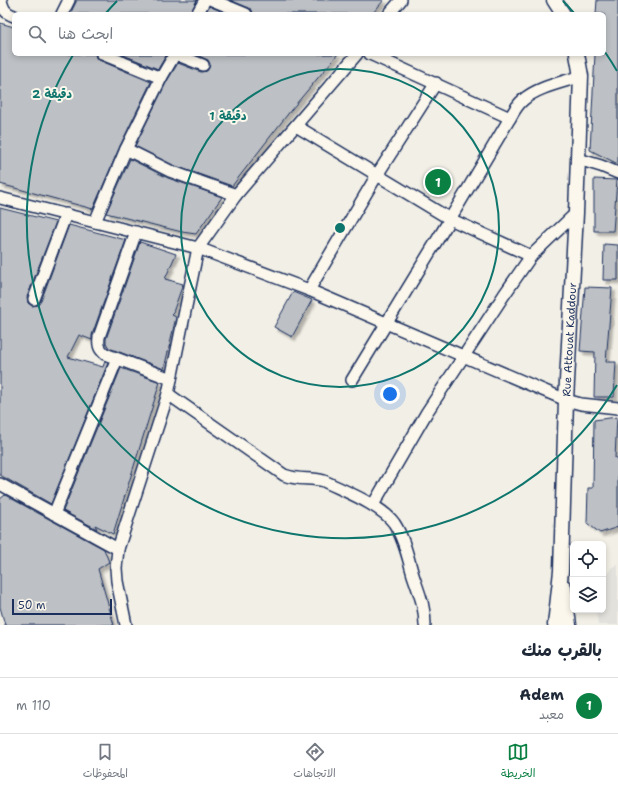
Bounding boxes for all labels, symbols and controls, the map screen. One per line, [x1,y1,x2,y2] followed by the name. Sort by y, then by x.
[12,12,606,56] search box
[26,23,48,45] icon: search
[58,24,113,44] text: ابحث هنا
[32,86,73,102] text: 2 دقيقة
[209,108,247,124] text: 1 دقيقة
[425,167,451,197] pin: 1
[333,221,347,235] centre of rings
[559,282,580,397] street label: Rue Attouat Kaddour
[380,384,400,404] your location
[570,541,606,613] map controls
[570,541,606,577] button: locate
[570,577,606,613] button: layers
[12,597,112,616] scale bar
[18,598,46,613] text: 50 m
[522,639,602,661] text: بالقرب منك
[520,685,564,705] text: Adem
[16,697,51,714] text: 110 m
[586,697,592,714] text: 1
[539,706,564,723] text: معبد
[83,741,128,783] tab: المحفوظات
[293,741,336,783] tab: الاتجاهات
[501,741,535,783] tab: الخريطة

